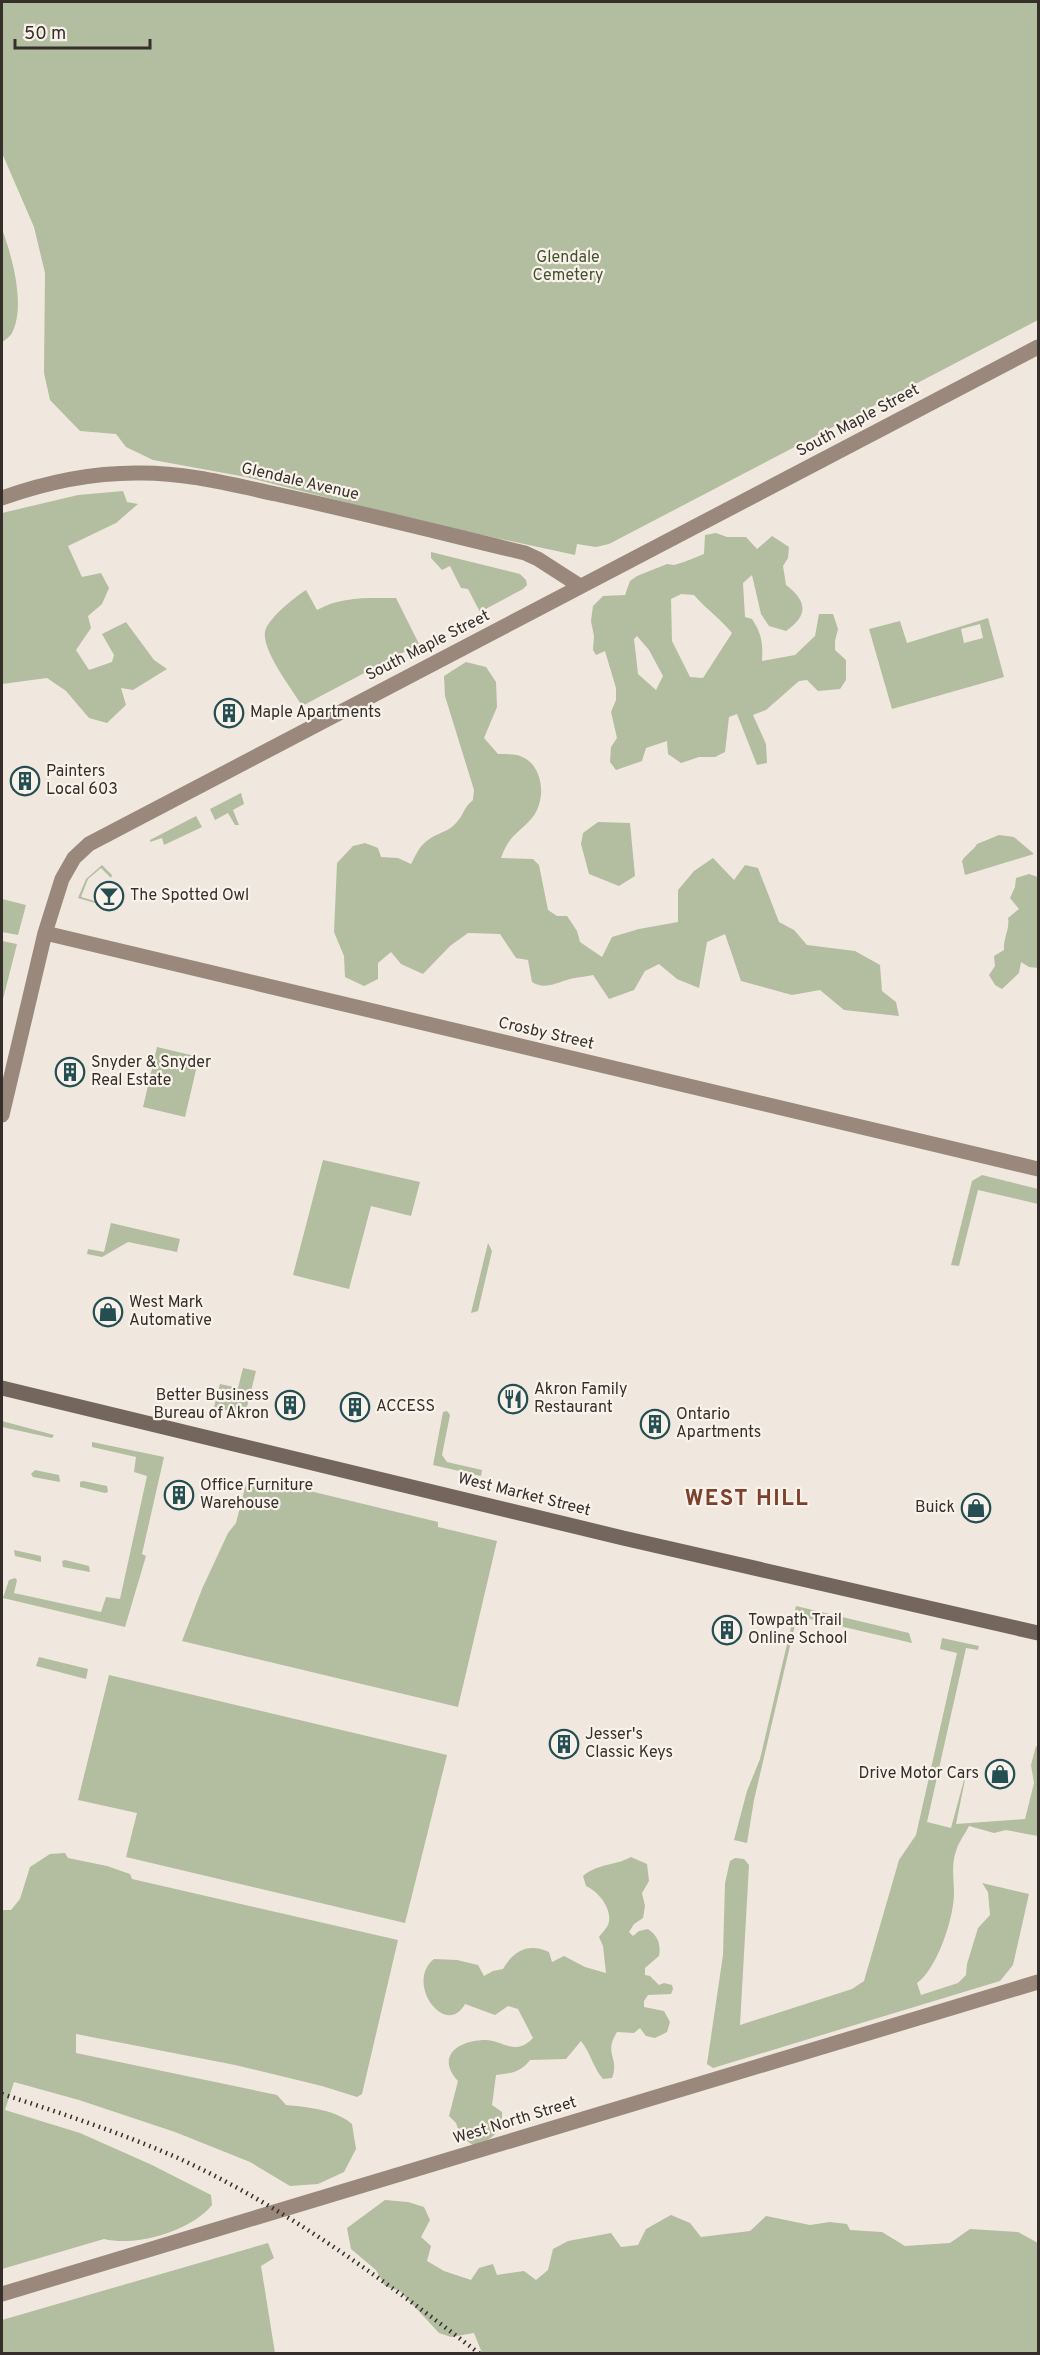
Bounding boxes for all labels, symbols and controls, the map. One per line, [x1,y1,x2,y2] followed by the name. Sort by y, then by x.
[15,12,150,50] scale bar
[24,23,66,46] text: 50 m
[533,248,603,286] park label: Glendale Cemetery
[793,380,923,462] street label: South Maple Street
[239,459,361,505] street label: Glendale Avenue
[363,606,493,686] street label: South Maple Street
[213,697,245,729] building icon: Maple Apartments
[250,703,381,723] place label: Maple Apartments
[46,762,118,800] place label: Painters Local 603
[9,765,41,797] building icon: Painters Local 603
[93,880,125,912] bar icon: The Spotted Owl
[130,886,249,906] place label: The Spotted Owl
[496,1013,596,1055] street label: Crosby Street
[91,1053,211,1091] place label: Snyder & Snyder Real Estate
[54,1056,86,1088] building icon: Snyder & Snyder Real Estate
[129,1293,212,1331] place label: West Mark Automative
[92,1296,124,1328] shop icon: West Mark Automative
[534,1380,628,1418] place label: Akron Family Restaurant
[497,1383,529,1415] restaurant icon: Akron Family Restaurant
[153,1386,269,1424] place label: Better Business Bureau of Akron
[274,1389,306,1421] building icon: Better Business Bureau of Akron
[339,1391,371,1423] building icon: ACCESS
[376,1397,435,1417] place label: ACCESS
[676,1405,761,1443] place label: Ontario Apartments
[639,1408,671,1440] building icon: Ontario Apartments
[456,1469,592,1521] street label: West Market Street
[200,1476,313,1514] place label: Office Furniture Warehouse
[163,1479,195,1511] building icon: Office Furniture Warehouse
[685,1486,809,1513] district label: WEST HILL
[960,1492,992,1524] shop icon: Buick
[915,1498,955,1518] place label: Buick
[748,1611,847,1649] place label: Towpath Trail Online School
[711,1614,743,1646] building icon: Towpath Trail Online School
[585,1725,673,1763] place label: Jesser's Classic Keys
[548,1728,580,1760] building icon: Jesser's Classic Keys
[984,1758,1016,1790] shop icon: Drive Motor Cars
[858,1764,979,1784] place label: Drive Motor Cars
[451,2093,579,2149] street label: West North Street

